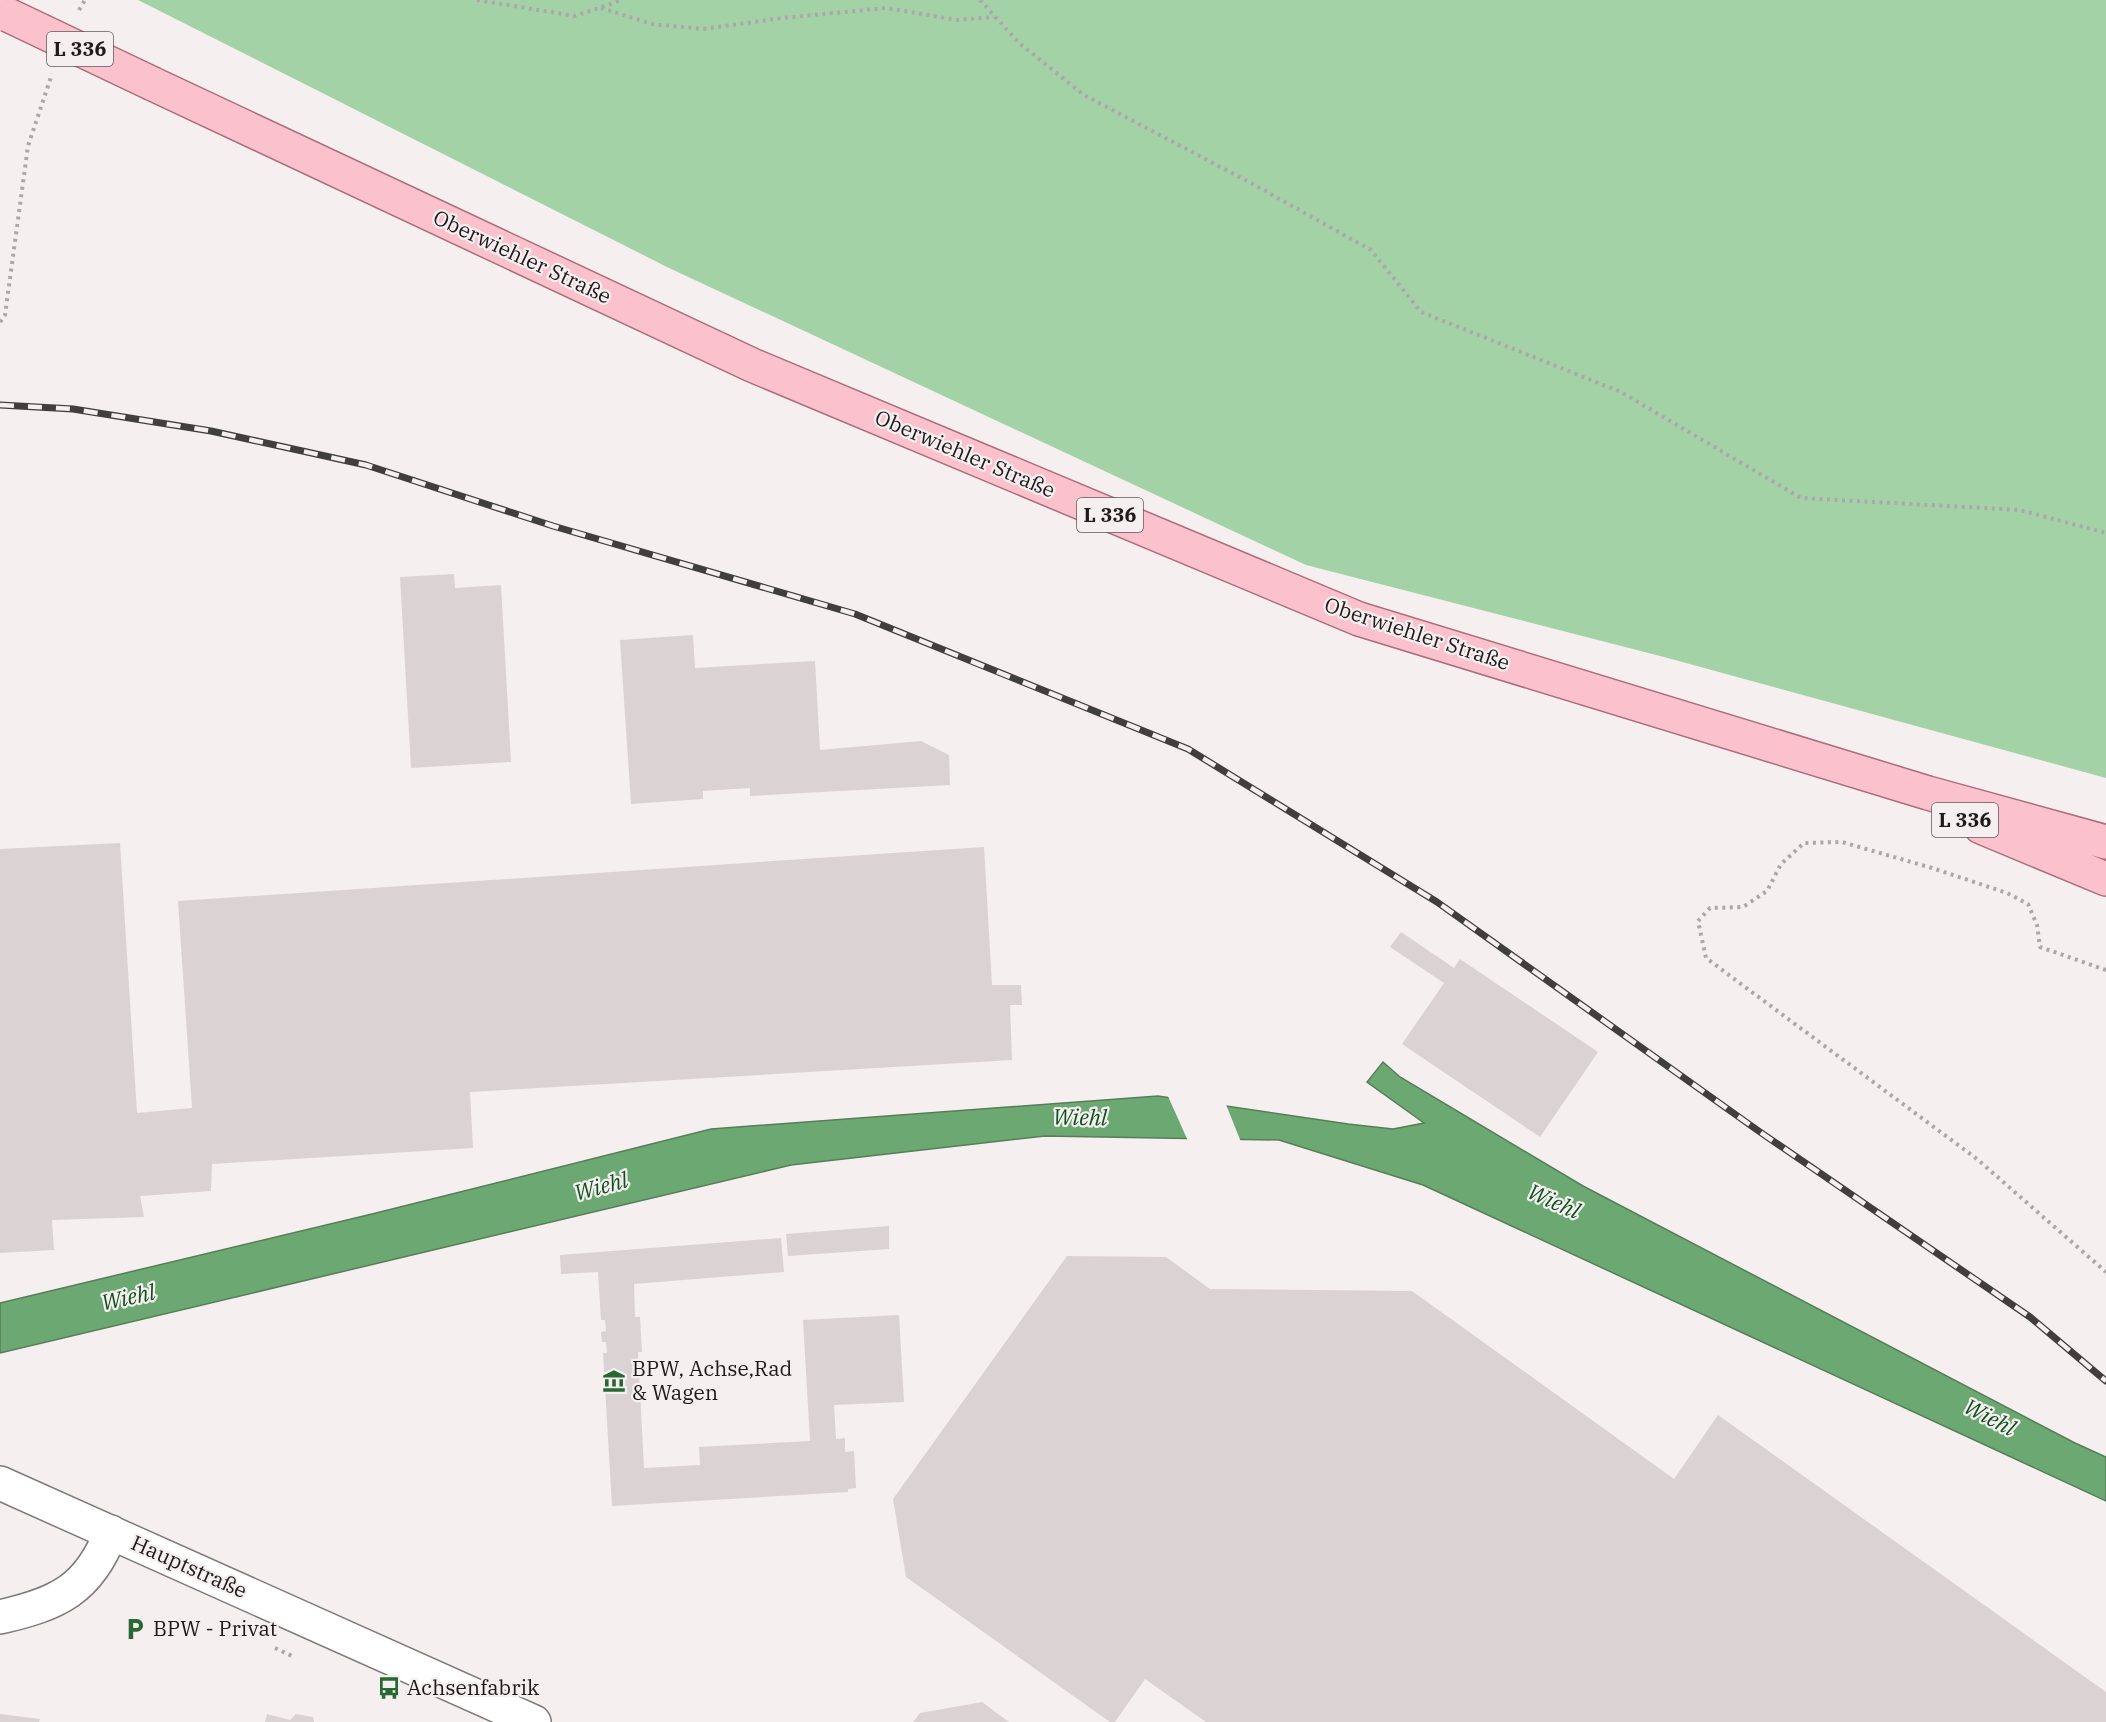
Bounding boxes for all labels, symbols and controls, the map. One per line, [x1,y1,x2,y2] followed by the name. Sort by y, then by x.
[47,32,113,66] road number: L 336
[429,203,616,310] street label: Oberwiehler Straße
[871,402,1060,504] street label: Oberwiehler Straße
[1077,498,1143,532] road number: L 336
[1321,590,1514,676] street label: Oberwiehler Straße
[1932,803,1998,837] road number: L 336
[1053,1102,1108,1131] water label: Wiehl
[571,1164,632,1207] water label: Wiehl
[1524,1176,1586,1225] water label: Wiehl
[98,1277,158,1316] water label: Wiehl
[632,1354,793,1406] place label: BPW, Achse,Rad & Wagen
[601,1368,627,1394] museum icon: BPW, Achse,Rad & Wagen
[1959,1391,2022,1442] water label: Wiehl
[127,1528,252,1604] street label: Hauptstraße
[153,1614,277,1642] place label: BPW - Privat
[122,1616,148,1642] parking icon: BPW - Privat
[407,1673,540,1701] place label: Achsenfabrik
[376,1675,402,1701] bus stop icon: Achsenfabrik

